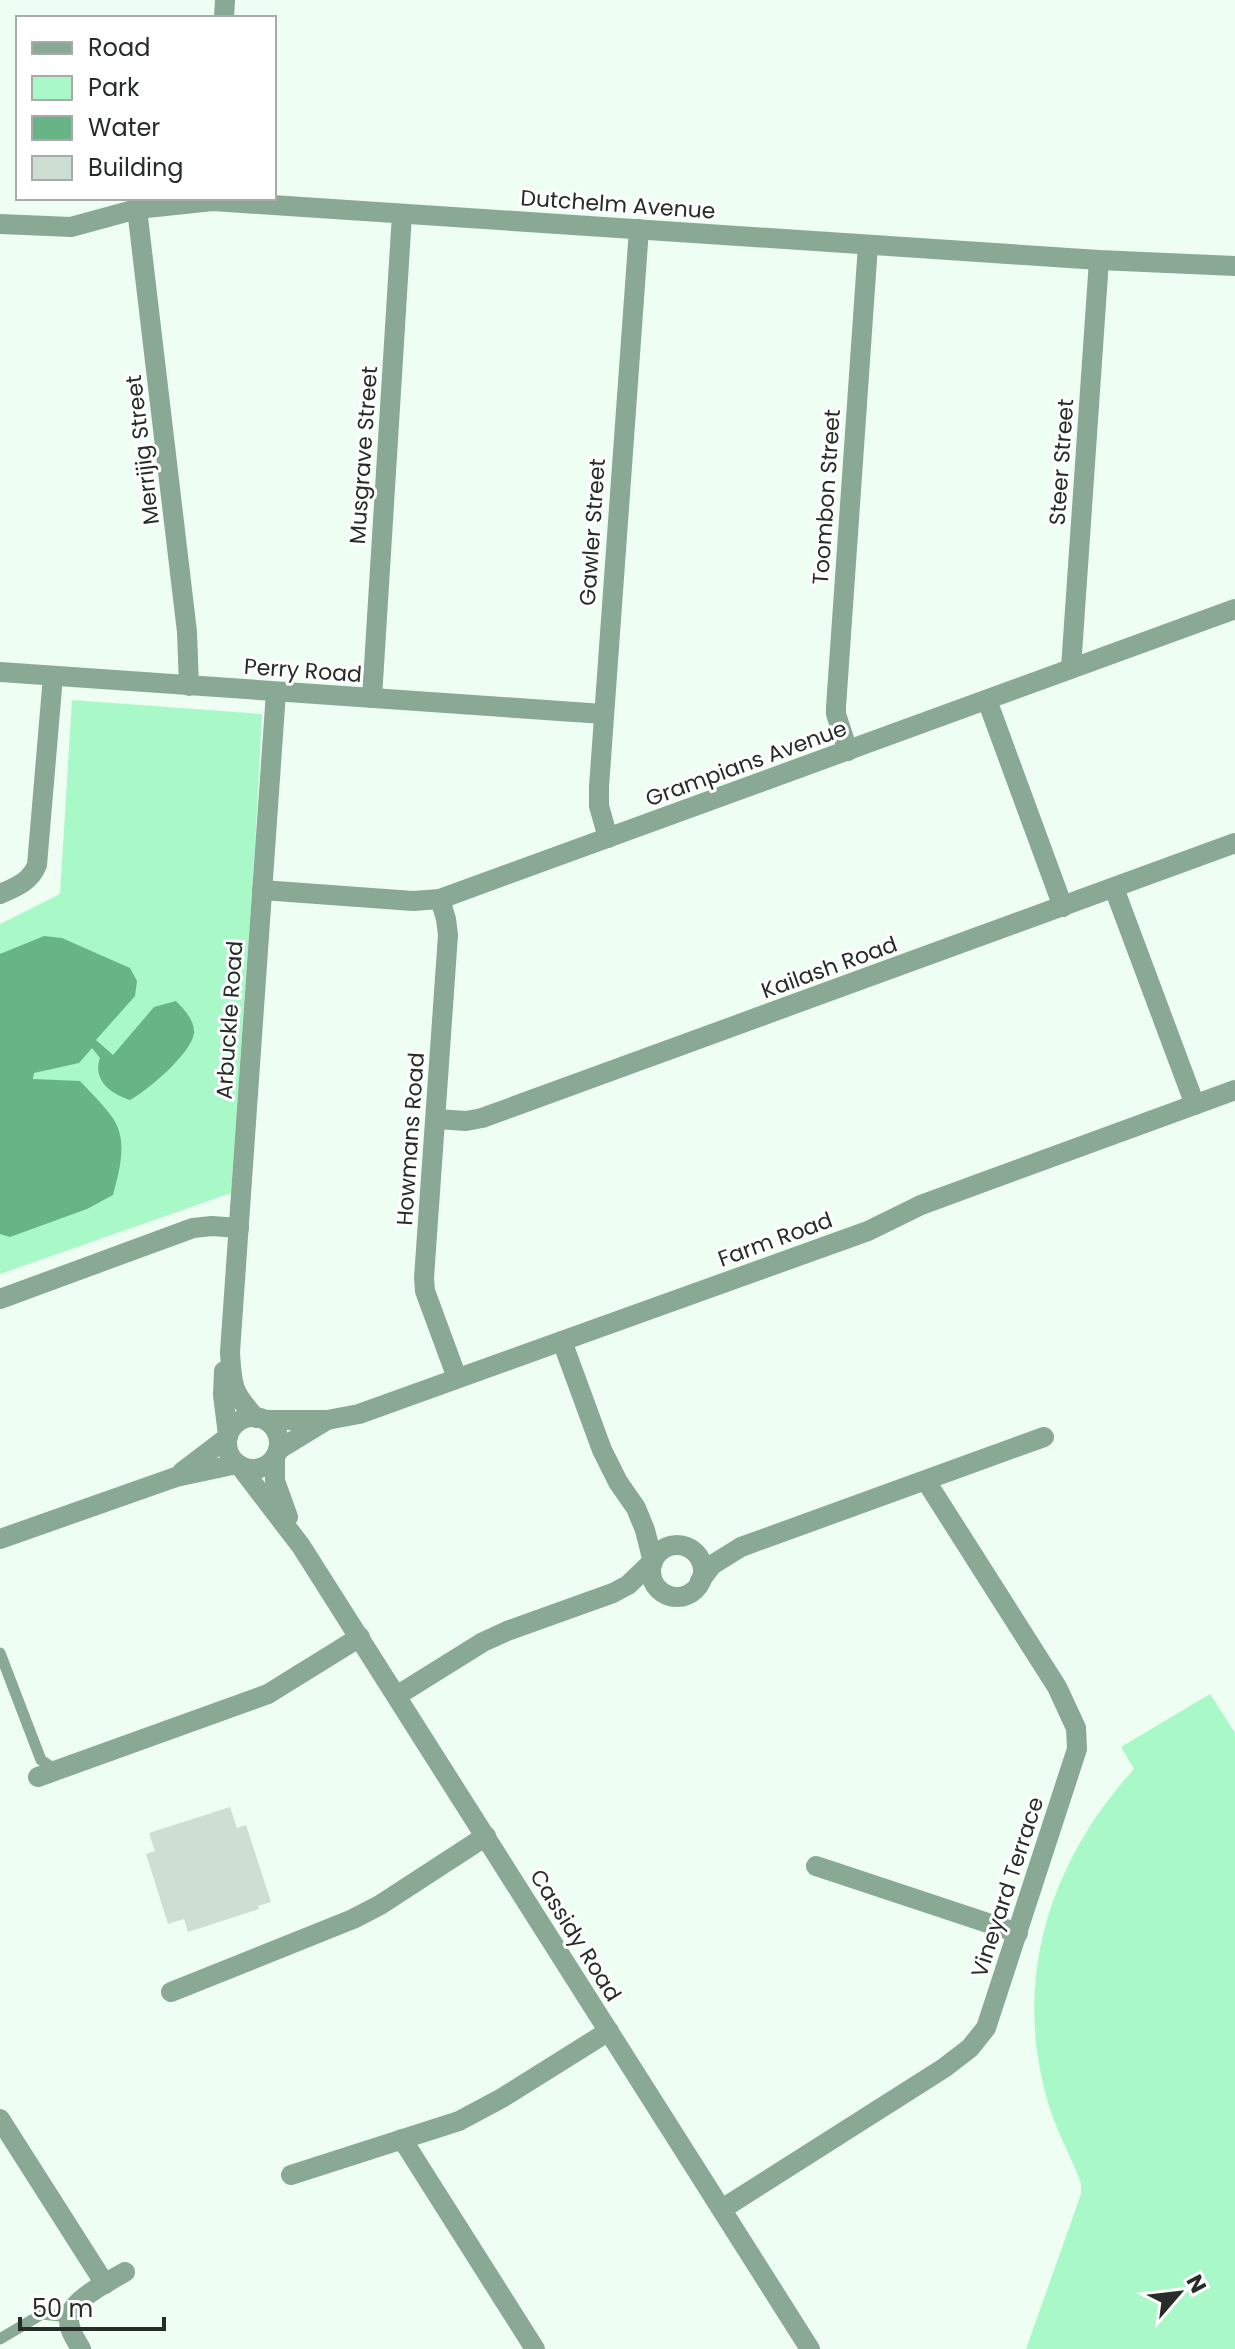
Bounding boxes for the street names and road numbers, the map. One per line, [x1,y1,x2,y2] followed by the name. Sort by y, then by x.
[519,182,716,227] street label: Dutchelm Avenue
[342,365,385,545] street label: Musgrave Street
[118,373,167,526] street label: Merrijig Street
[1042,398,1081,526] street label: Steer Street
[805,408,848,586] street label: Toombon Street
[572,457,613,607] street label: Gawler Street
[243,651,363,690] street label: Perry Road
[641,713,851,814] street label: Grampians Avenue
[757,929,901,1006] street label: Kailash Road
[208,940,250,1100] street label: Arbuckle Road
[389,1051,432,1227] street label: Howmans Road
[714,1204,837,1275] street label: Farm Road
[964,1793,1051,1981] street label: Vineyard Terrace
[523,1863,629,2007] street label: Cassidy Road

